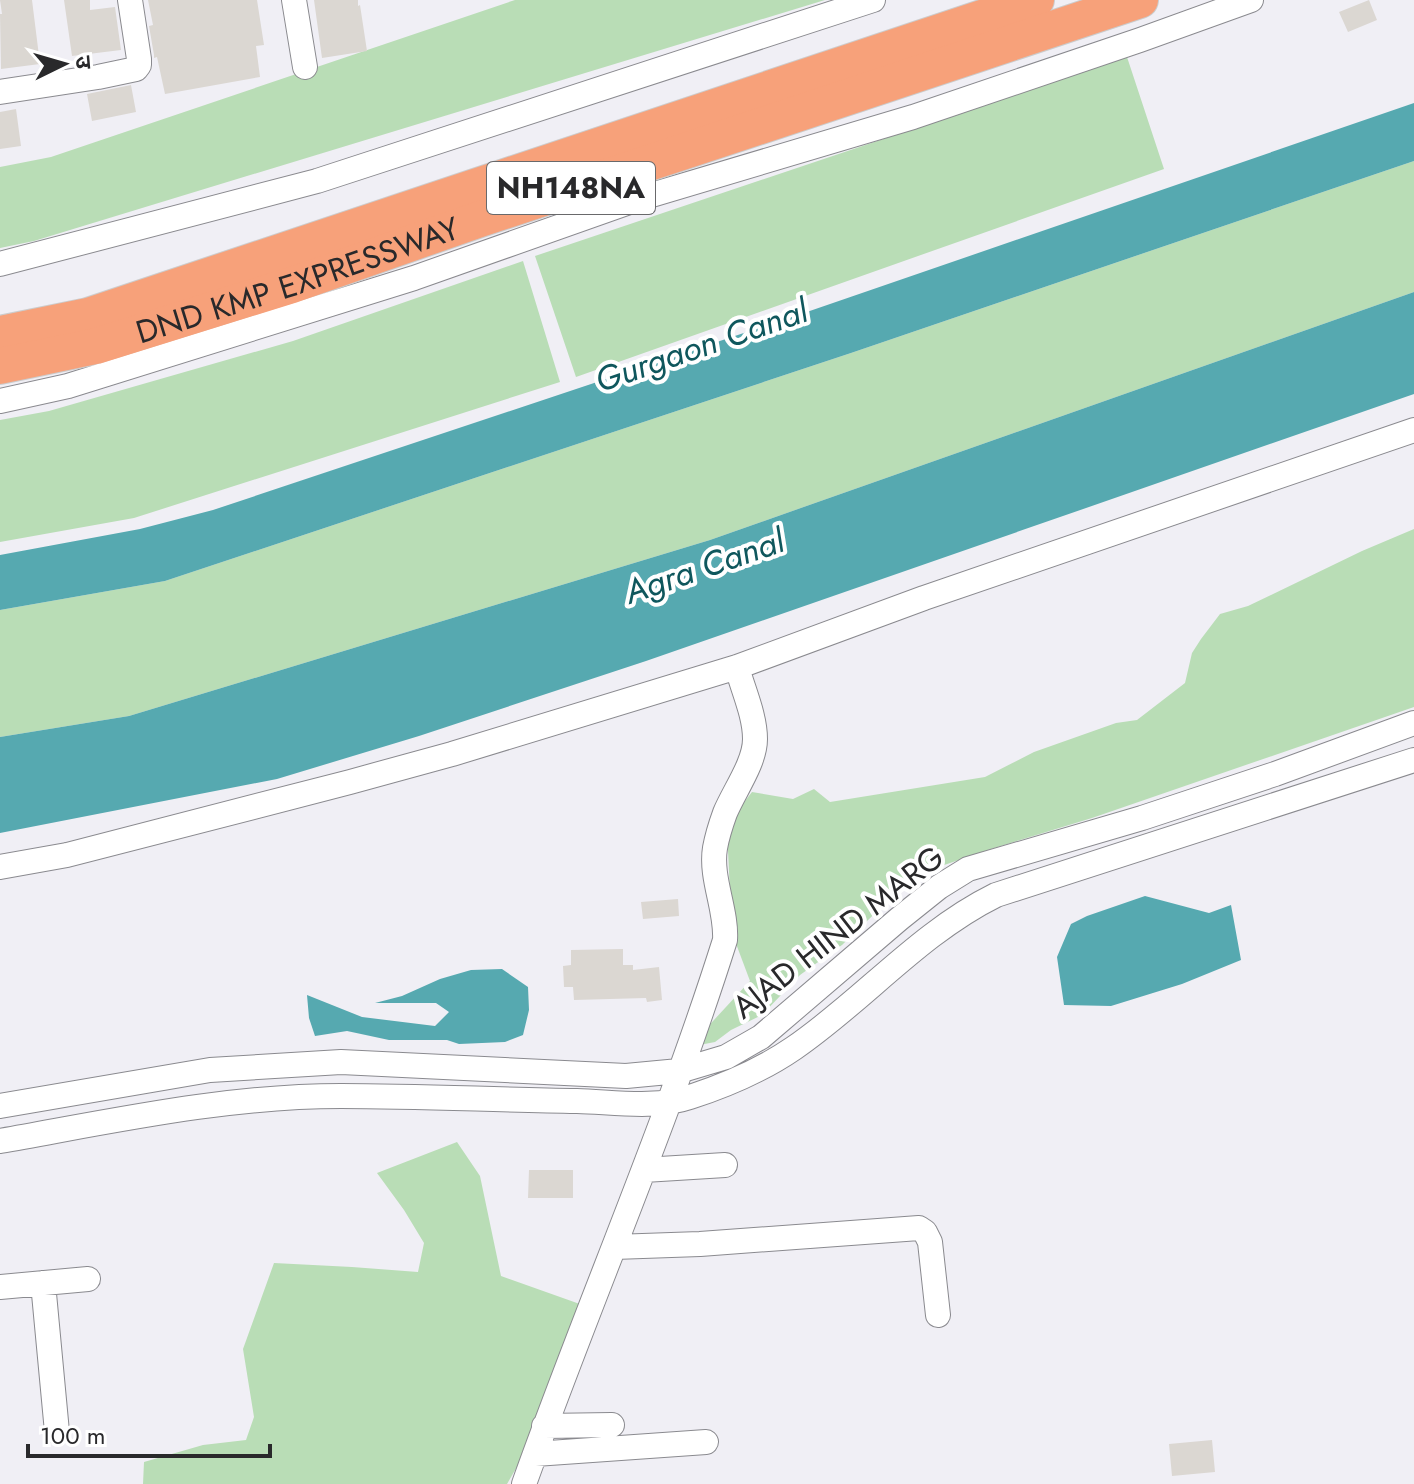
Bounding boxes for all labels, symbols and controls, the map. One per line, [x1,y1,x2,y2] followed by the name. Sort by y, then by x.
[24,24,104,104] north arrow
[67,54,101,71] text: उ
[487,162,655,214] road number: NH148NA
[130,205,465,355] street label: DND KMP EXPRESSWAY
[588,286,815,405] water label: Gurgaon Canal
[617,516,792,617] water label: Agra Canal
[722,834,954,1030] street label: AJAD HIND MARG
[28,1408,270,1458] scale bar
[40,1418,106,1453] text: 100 m

